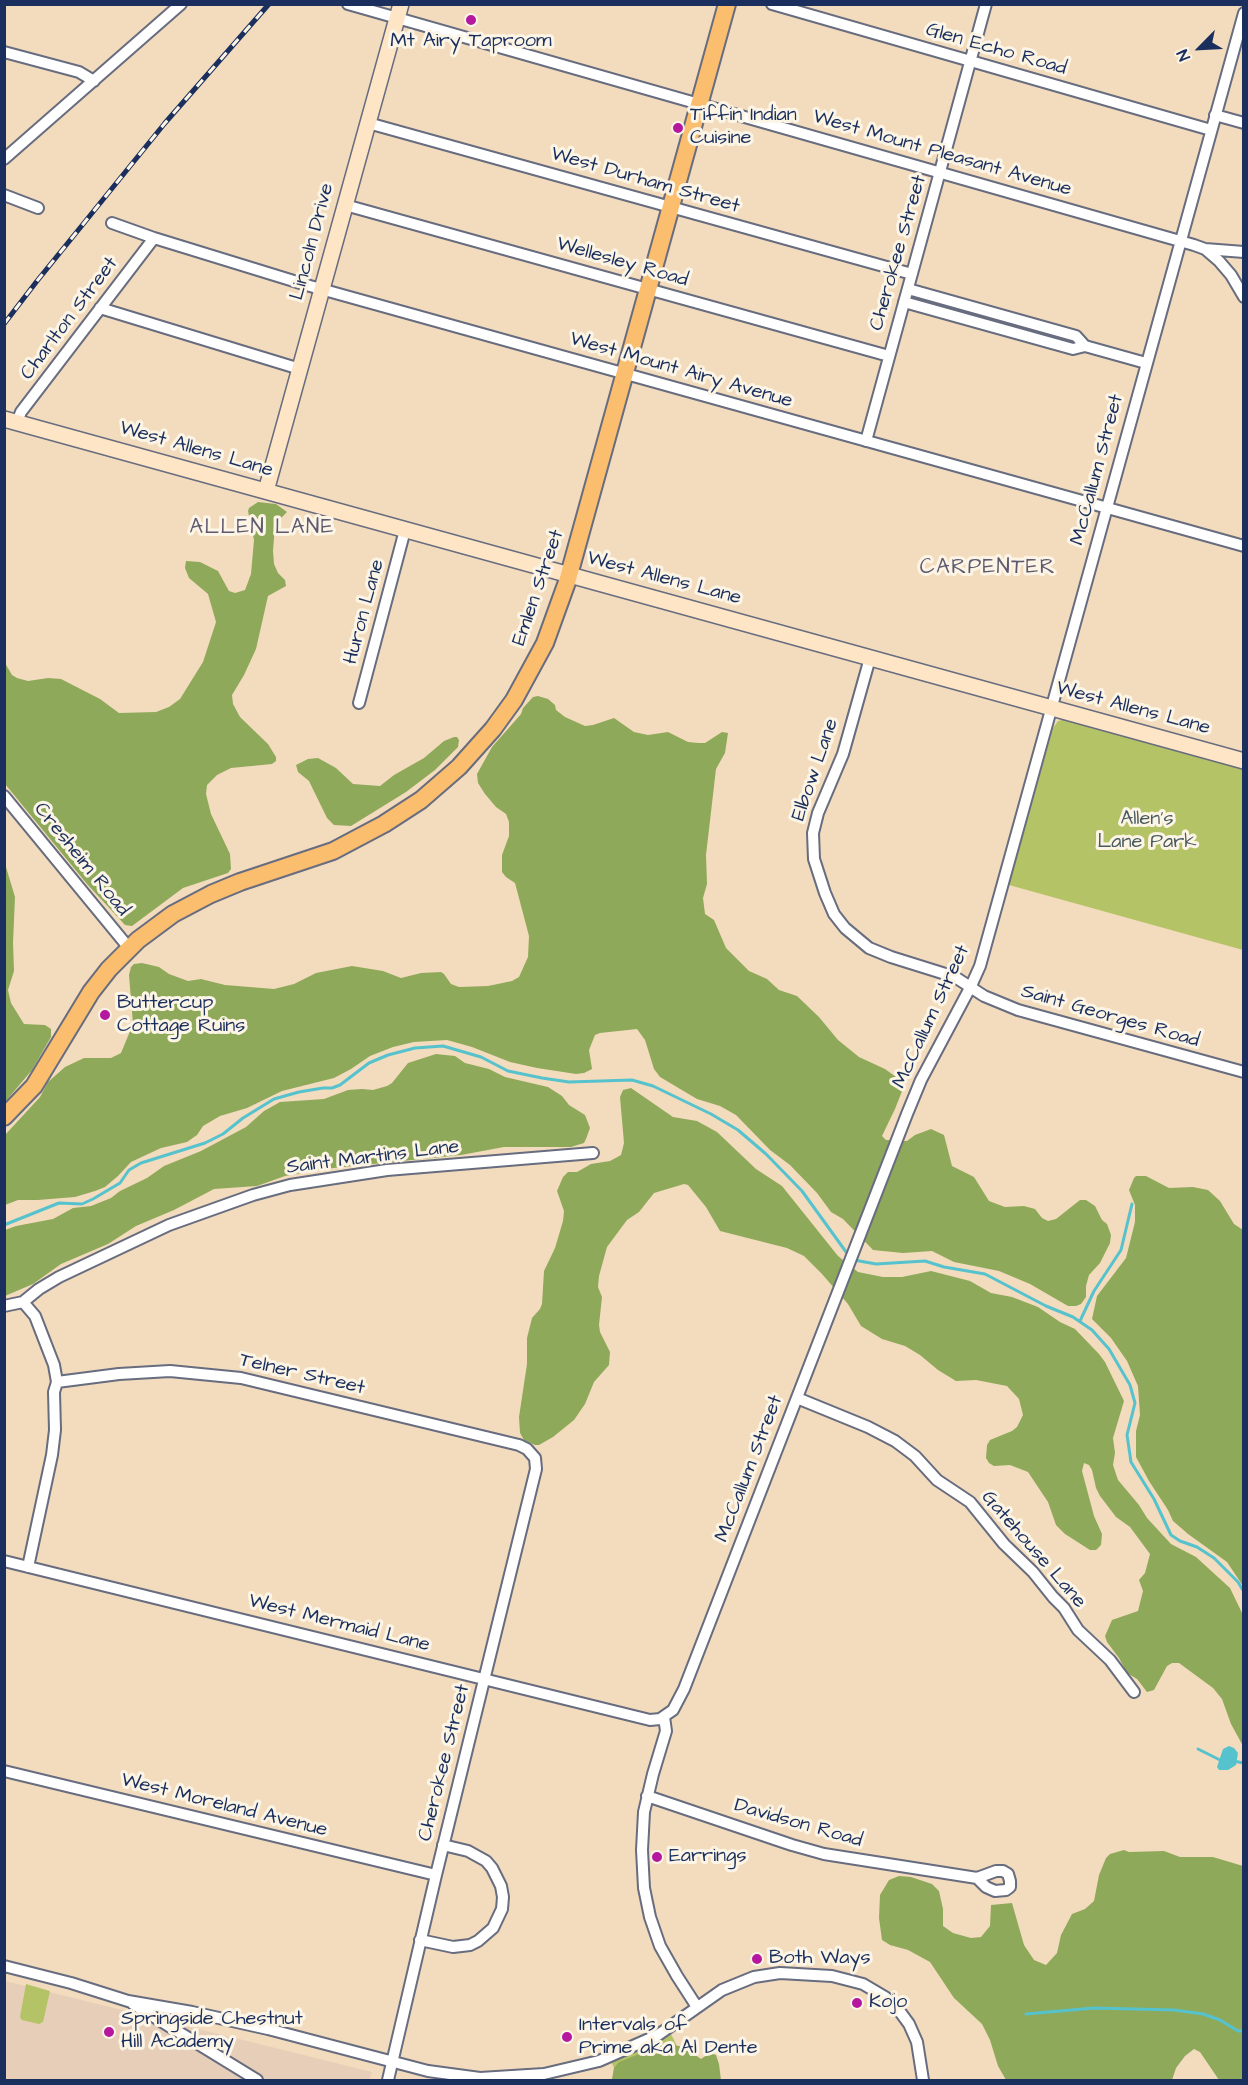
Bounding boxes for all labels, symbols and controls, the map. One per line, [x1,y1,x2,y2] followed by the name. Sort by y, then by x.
[464,13,478,27] marker: Mt Airy Taproom
[923,18,1069,82] street label: Glen Echo Road
[1170,18,1230,78] north arrow
[390,30,552,54] place label: Mt Airy Taproom
[1171,46,1196,64] text: N
[690,104,797,151] place label: Tiffin Indian Cuisine
[810,106,1074,202] street label: West Mount Pleasant Avenue
[671,121,685,135] marker: Tiffin Indian Cuisine
[548,143,742,219] street label: West Durham Street
[865,172,933,334] street label: Cherokee Street
[286,181,340,303] street label: Lincoln Drive
[553,233,691,293] street label: Wellesley Road
[16,253,124,385] street label: Charlton Street
[567,328,795,414] street label: West Mount Airy Avenue
[1066,392,1130,548] street label: McCallum Street
[116,417,276,483] street label: West Allens Lane
[189,516,335,542] district label: ALLEN LANE
[508,527,570,649] street label: Emlen Street
[584,547,744,611] street label: West Allens Lane
[920,556,1056,582] district label: CARPENTER
[340,557,390,667] street label: Huron Lane
[1053,677,1213,741] street label: West Allens Lane
[787,716,845,824] street label: Elbow Lane
[28,798,134,922] street label: Cresheim Road
[1097,808,1197,855] park label: Allen's Lane Park
[888,942,976,1092] street label: McCallum Street
[1018,980,1202,1054] street label: Saint Georges Road
[117,992,245,1039] place label: Buttercup Cottage Ruins
[98,1008,112,1022] marker: Buttercup Cottage Ruins
[285,1135,461,1181] street label: Saint Martins Lane
[237,1349,367,1401] street label: Telner Street
[711,1392,789,1546] street label: McCallum Street
[975,1486,1091,1614] street label: Gatehouse Lane
[246,1590,432,1658] street label: West Mermaid Lane
[414,1682,476,1844] street label: Cherokee Street
[118,1769,330,1843] street label: West Moreland Avenue
[731,1794,865,1854] street label: Davidson Road
[669,1845,746,1869] place label: Earrings
[650,1850,664,1864] marker: Earrings
[769,1947,870,1971] place label: Both Ways
[750,1952,764,1966] marker: Both Ways
[869,1991,907,2015] place label: Kojo
[850,1996,864,2010] marker: Kojo
[121,2008,303,2055] place label: Springside Chestnut Hill Academy
[579,2014,758,2061] place label: Intervals of Prime aka Al Dente
[102,2025,116,2039] marker: Springside Chestnut Hill Academy
[560,2030,574,2044] marker: Intervals of Prime aka Al Dente

